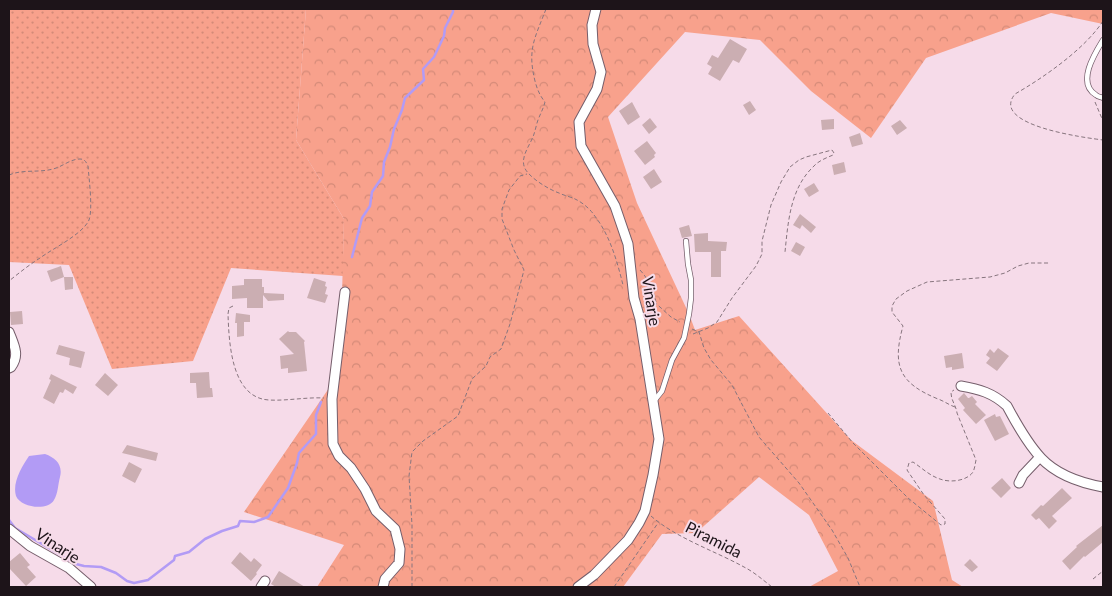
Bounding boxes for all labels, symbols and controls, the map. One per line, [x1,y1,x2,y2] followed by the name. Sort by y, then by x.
[639,275,665,327] street label: Vinarje
[683,517,745,561] street label: Piramida
[32,524,84,566] street label: Vinarje

